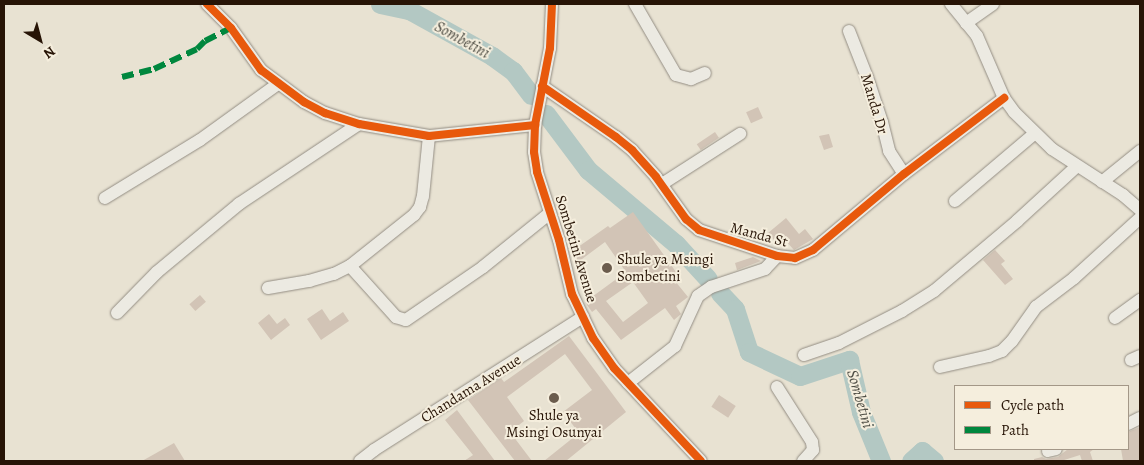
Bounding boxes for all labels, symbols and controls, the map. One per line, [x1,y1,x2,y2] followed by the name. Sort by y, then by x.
[15,15,65,65] north arrow
[431,17,493,63] water label: Sombetini
[40,42,59,63] text: N
[856,72,892,136] street label: Manda Dr
[551,193,601,305] street label: Sombetini Avenue
[728,219,790,251] street label: Manda St
[617,250,714,285] place label: Shule ya Msingi Sombetini
[601,262,613,274] marker: Shule ya Msingi Sombetini
[418,351,524,427] street label: Chandama Avenue
[843,368,877,430] water label: Sombetini
[954,385,1129,450] legend
[548,392,560,404] marker: Shule ya Msingi Osunyai
[1001,395,1064,415] text: Cycle path
[506,406,602,441] place label: Shule ya Msingi Osunyai
[1001,420,1029,440] text: Path

